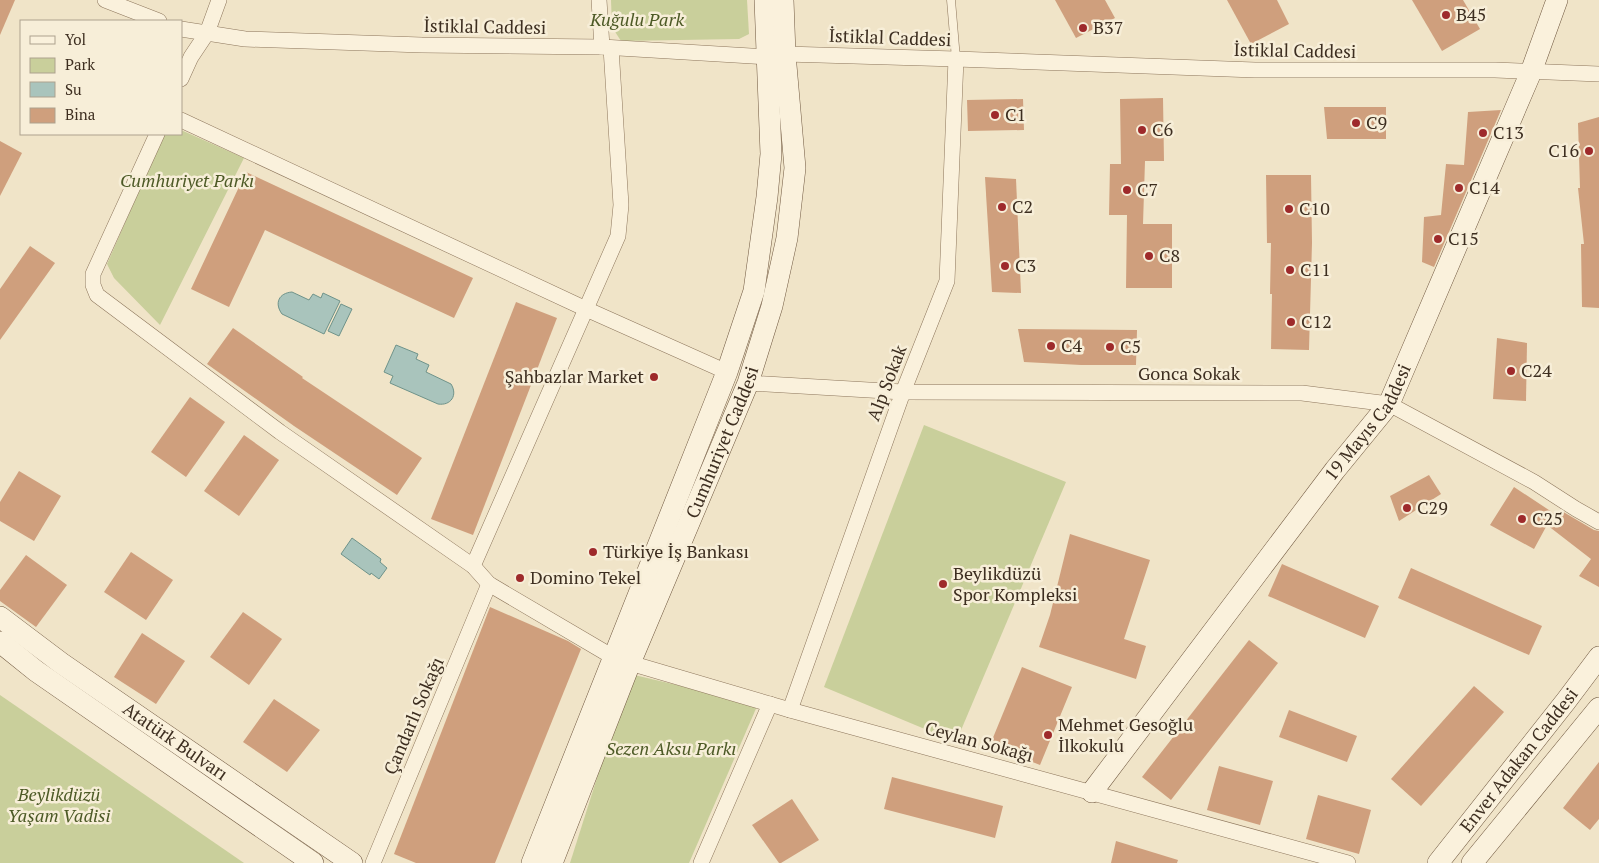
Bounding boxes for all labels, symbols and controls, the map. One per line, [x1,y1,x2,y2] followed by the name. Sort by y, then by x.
[1456,2,1486,26] place label: B45
[589,7,684,31] park label: Kuğulu Park
[1440,9,1452,21] marker: B45
[423,13,547,39] street label: İstiklal Caddesi
[1093,15,1123,39] place label: B37
[20,20,182,135] legend
[1077,22,1089,34] marker: B37
[828,23,952,51] street label: İstiklal Caddesi
[65,29,86,49] text: Yol
[1233,37,1357,63] street label: İstiklal Caddesi
[65,54,95,74] text: Park
[65,79,82,99] text: Su
[1005,102,1026,126] place label: C1
[65,104,96,124] text: Bina
[989,109,1001,121] marker: C1
[1366,110,1387,134] place label: C9
[1152,117,1174,141] place label: C6
[1350,117,1362,129] marker: C9
[1493,120,1524,144] place label: C13
[1136,124,1148,136] marker: C6
[1477,127,1489,139] marker: C13
[1548,138,1579,162] place label: C16
[1583,145,1595,157] marker: C16
[120,168,254,192] park label: Cumhuriyet Parkı
[1469,175,1500,199] place label: C14
[1137,177,1158,201] place label: C7
[1453,182,1465,194] marker: C14
[1121,184,1133,196] marker: C7
[1012,194,1033,218] place label: C2
[1299,196,1330,220] place label: C10
[996,201,1008,213] marker: C2
[1283,203,1295,215] marker: C10
[1448,226,1479,250] place label: C15
[1432,233,1444,245] marker: C15
[1159,243,1180,267] place label: C8
[1143,250,1155,262] marker: C8
[1015,253,1036,277] place label: C3
[1300,257,1331,281] place label: C11
[999,260,1011,272] marker: C3
[1284,264,1296,276] marker: C11
[1301,309,1332,333] place label: C12
[1285,316,1297,328] marker: C12
[1061,333,1083,357] place label: C4
[1120,334,1141,358] place label: C5
[1045,340,1057,352] marker: C4
[861,341,912,424] street label: Alp Sokak
[1104,341,1116,353] marker: C5
[1521,358,1552,382] place label: C24
[1318,360,1416,485] street label: 19 Mayıs Caddesi
[1138,361,1241,385] street label: Gonca Sokak
[679,363,763,522] street label: Cumhuriyet Caddesi
[505,364,644,388] place label: Şahbazlar Market
[1505,365,1517,377] marker: C24
[648,371,660,383] marker: Şahbazlar Market
[1417,495,1448,519] place label: C29
[1401,502,1413,514] marker: C29
[1532,506,1563,530] place label: C25
[1516,513,1528,525] marker: C25
[603,539,749,563] place label: Türkiye İş Bankası
[587,546,599,558] marker: Türkiye İş Bankası
[953,561,1078,606] place label: Beylikdüzü Spor Kompleksi
[530,565,641,589] place label: Domino Tekel
[514,572,526,584] marker: Domino Tekel
[937,578,949,590] marker: Beylikdüzü Spor Kompleksi
[378,653,449,778] street label: Çandarlı Sokağı
[1454,682,1583,837] street label: Enver Adakan Caddesi
[119,696,233,785] street label: Atatürk Bulvarı
[1058,712,1193,757] place label: Mehmet Gesoğlu İlkokulu
[922,715,1036,767] street label: Ceylan Sokağı
[1042,729,1054,741] marker: Mehmet Gesoğlu İlkokulu
[606,736,736,760] park label: Sezen Aksu Parkı
[7,782,111,827] park label: Beylikdüzü Yaşam Vadisi

